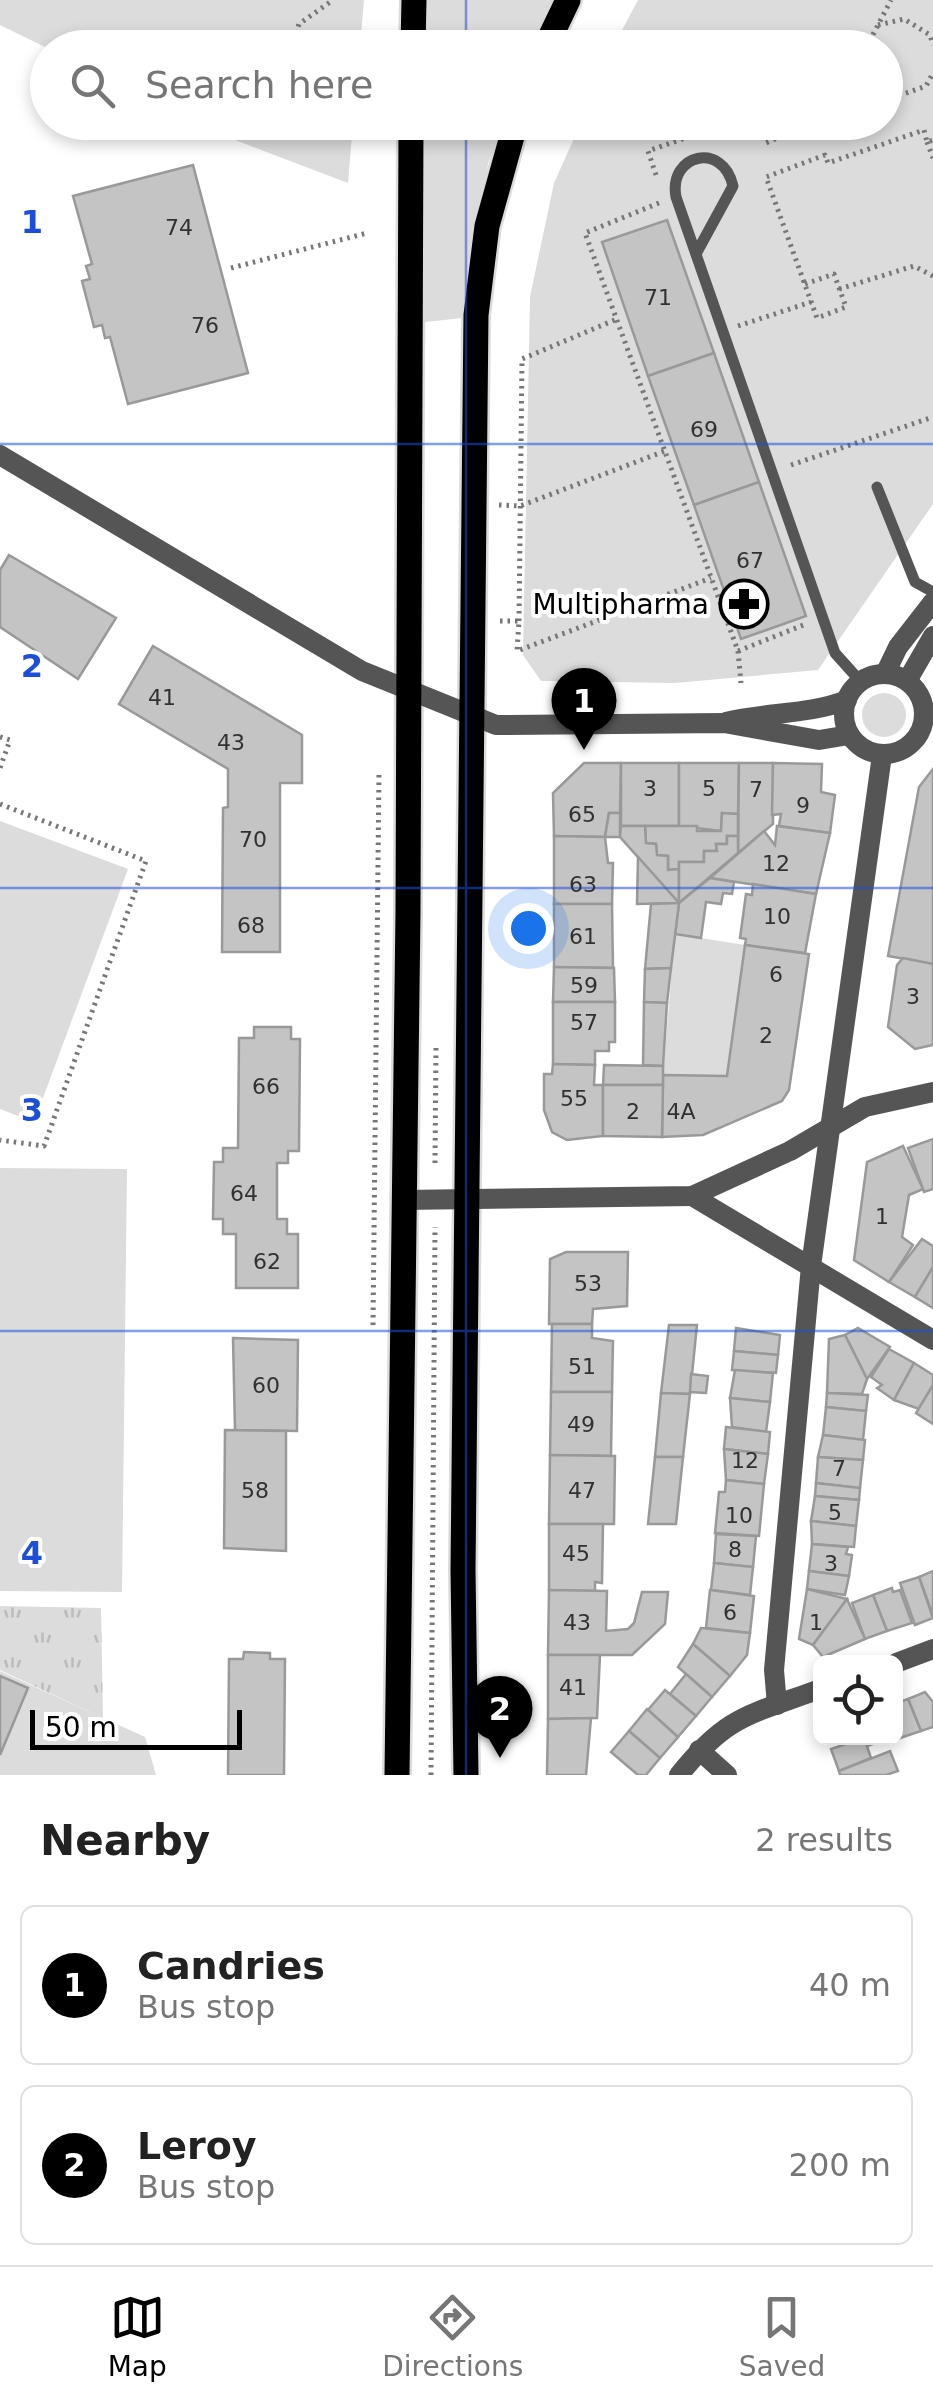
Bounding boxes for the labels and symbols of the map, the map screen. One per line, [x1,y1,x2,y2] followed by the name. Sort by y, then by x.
[21,203,43,241] text: 1
[165,215,193,240] house number: 74
[644,285,672,310] house number: 71
[191,313,219,338] house number: 76
[690,417,718,442] house number: 69
[736,548,764,573] house number: 67
[718,578,770,630] pharmacy icon: Multipharma
[532,588,709,621] place label: Multipharma
[21,647,43,685] text: 2
[552,668,616,750] pin: 1
[148,685,176,710] house number: 41
[217,730,245,755] house number: 43
[643,776,657,801] house number: 3
[702,776,716,801] house number: 5
[749,777,763,802] house number: 7
[796,793,810,818] house number: 9
[568,802,596,827] house number: 65
[239,827,267,852] house number: 70
[762,851,790,876] house number: 12
[569,872,597,897] house number: 63
[503,903,554,954] your location
[763,904,791,929] house number: 10
[237,913,265,938] house number: 68
[569,924,597,949] house number: 61
[769,962,783,987] house number: 6
[570,973,598,998] house number: 59
[906,984,920,1009] house number: 3
[570,1010,598,1035] house number: 57
[759,1023,773,1048] house number: 2
[252,1074,280,1099] house number: 66
[560,1086,588,1111] house number: 55
[21,1091,43,1129] text: 3
[626,1099,640,1124] house number: 2
[666,1099,696,1124] house number: 4A
[230,1181,258,1206] house number: 64
[875,1204,889,1229] house number: 1
[253,1249,281,1274] house number: 62
[574,1271,602,1296] house number: 53
[568,1354,596,1379] house number: 51
[252,1373,280,1398] house number: 60
[567,1412,595,1437] house number: 49
[731,1448,759,1473] house number: 12
[832,1456,846,1481] house number: 7
[241,1478,269,1503] house number: 58
[568,1478,596,1503] house number: 47
[828,1500,842,1525] house number: 5
[725,1503,753,1528] house number: 10
[21,1534,43,1572] text: 4
[728,1537,742,1562] house number: 8
[562,1541,590,1566] house number: 45
[824,1551,838,1576] house number: 3
[723,1600,737,1625] house number: 6
[563,1610,591,1635] house number: 43
[809,1610,823,1635] house number: 1
[559,1675,587,1700] house number: 41
[468,1676,532,1758] pin: 2
[30,1705,242,1750] scale bar

